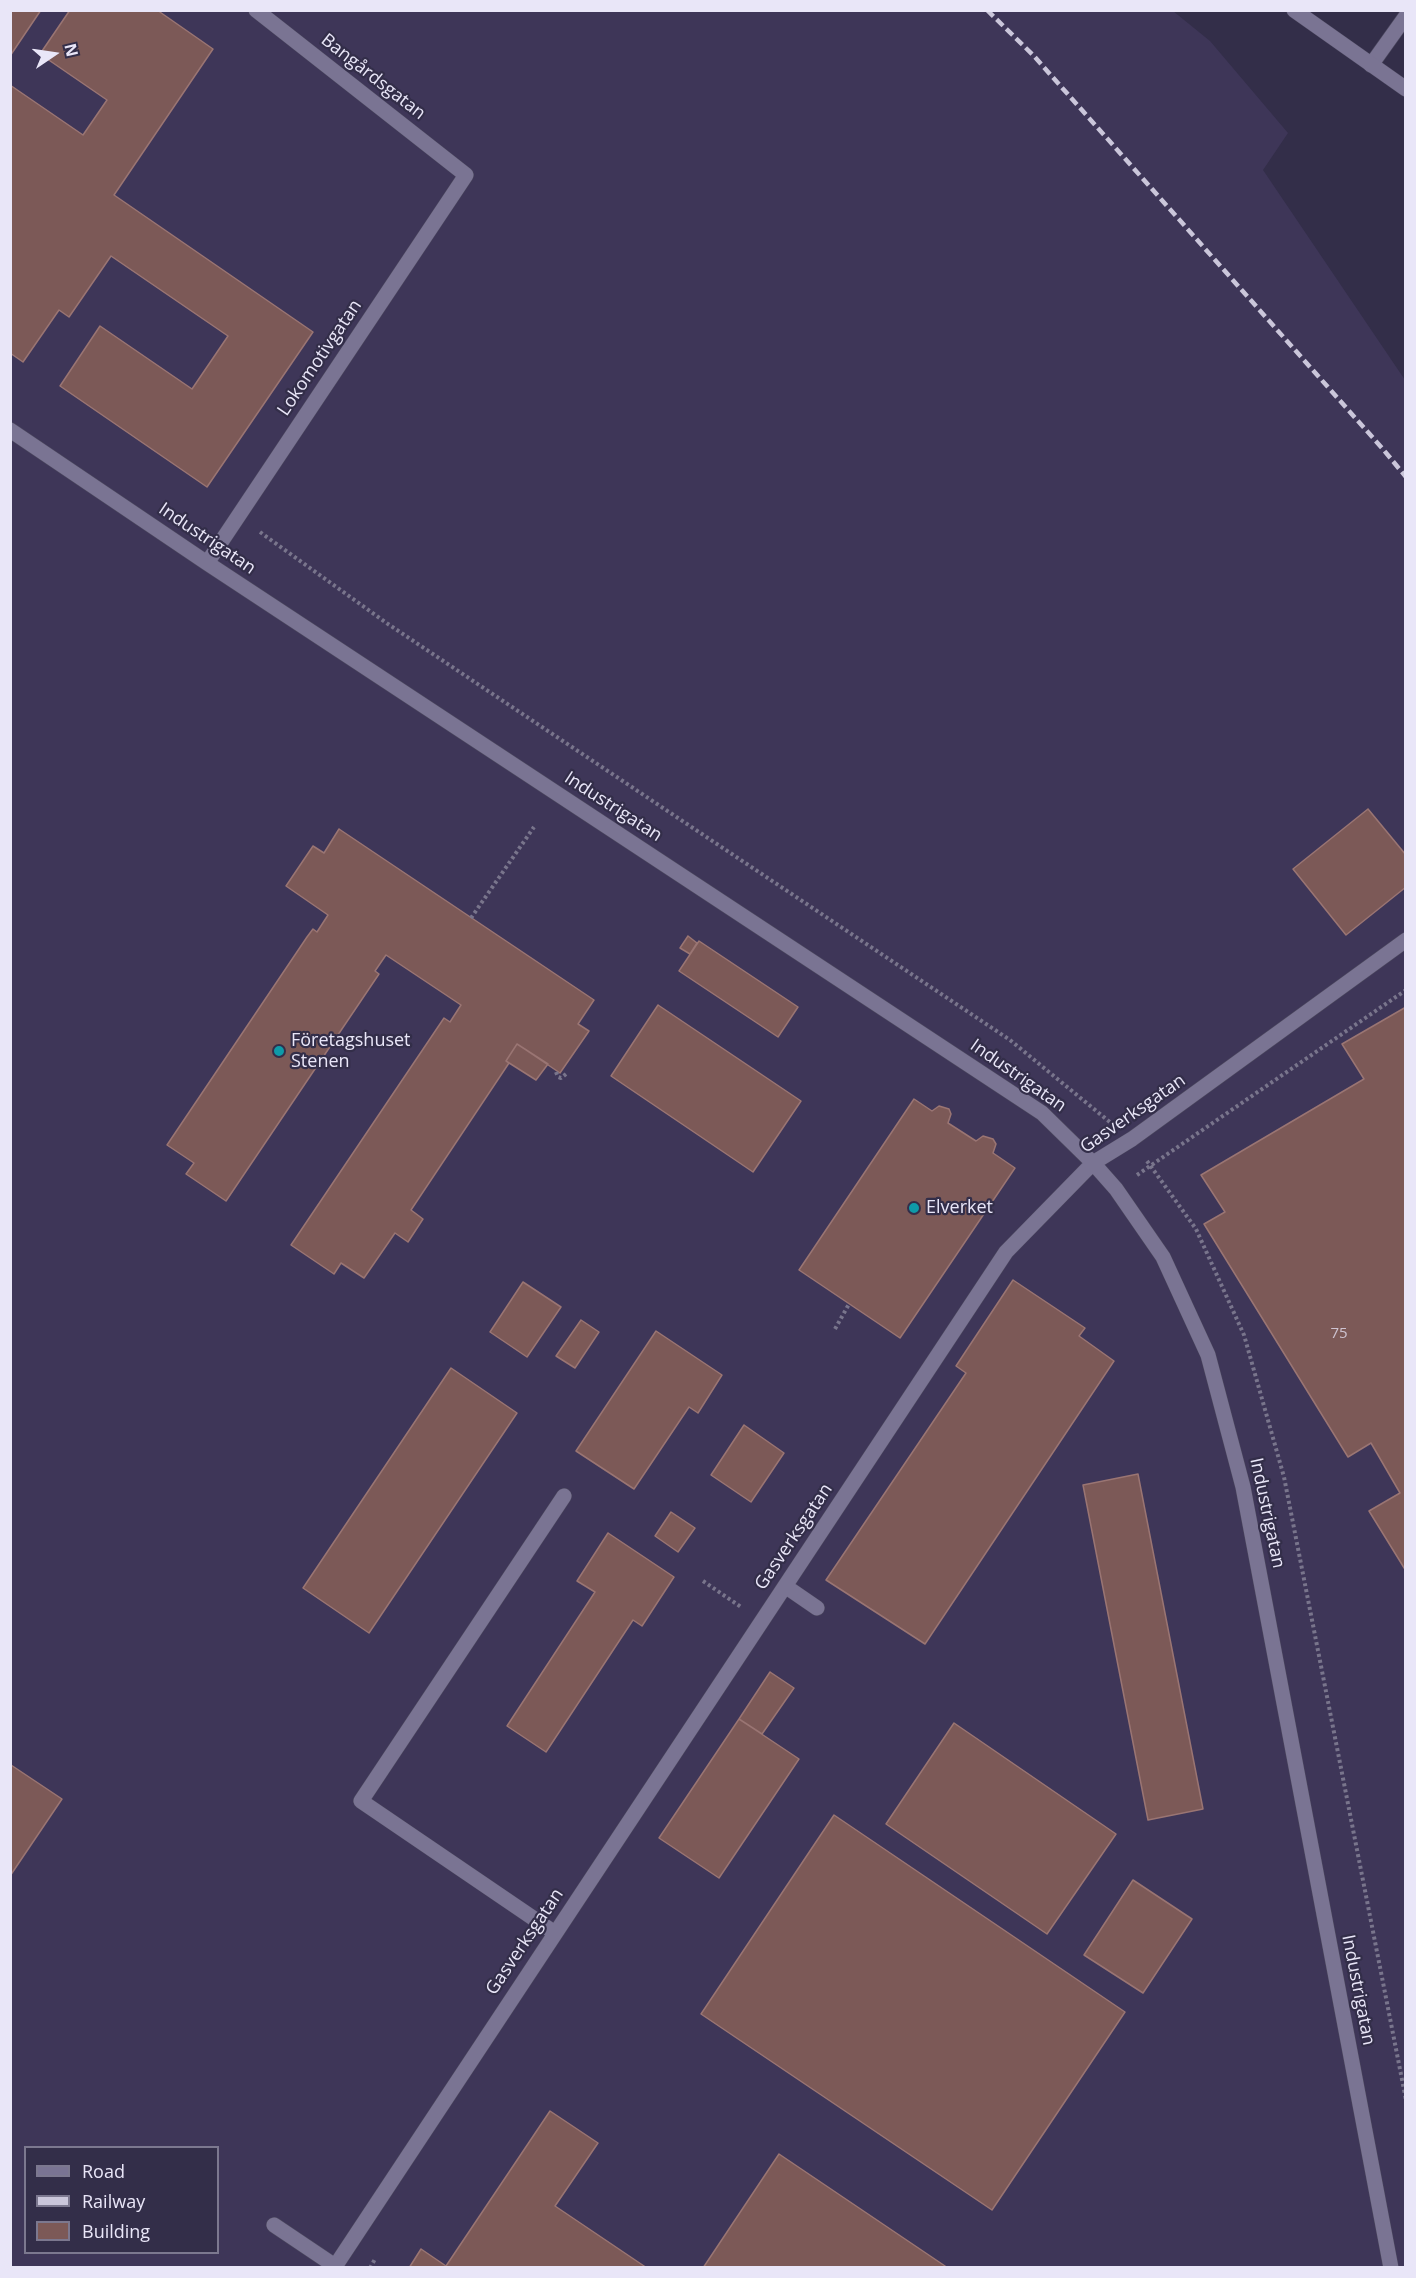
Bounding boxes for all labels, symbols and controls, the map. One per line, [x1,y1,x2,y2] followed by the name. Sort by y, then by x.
[24,24,84,84] north arrow
[316,30,430,124] street label: Bangårdsgatan
[59,41,84,59] text: N
[273,296,367,420] street label: Lokomotivgatan
[154,499,260,579] street label: Industrigatan
[560,767,666,847] street label: Industrigatan
[291,1030,411,1072] place label: Företagshuset Stenen
[966,1035,1070,1117] street label: Industrigatan
[272,1044,286,1058] marker: Företagshuset Stenen
[1076,1070,1190,1158] street label: Gasverksgatan
[926,1197,993,1219] place label: Elverket
[907,1201,921,1215] marker: Elverket
[1330,1325,1348,1343] house number: 75
[1245,1456,1289,1570] street label: Industrigatan
[751,1480,837,1594] street label: Gasverksgatan
[482,1885,568,1999] street label: Gasverksgatan
[1337,1933,1379,2047] street label: Industrigatan
[24,2146,219,2254] legend
[82,2159,125,2183] text: Road
[82,2189,145,2213] text: Railway
[82,2219,150,2243] text: Building

